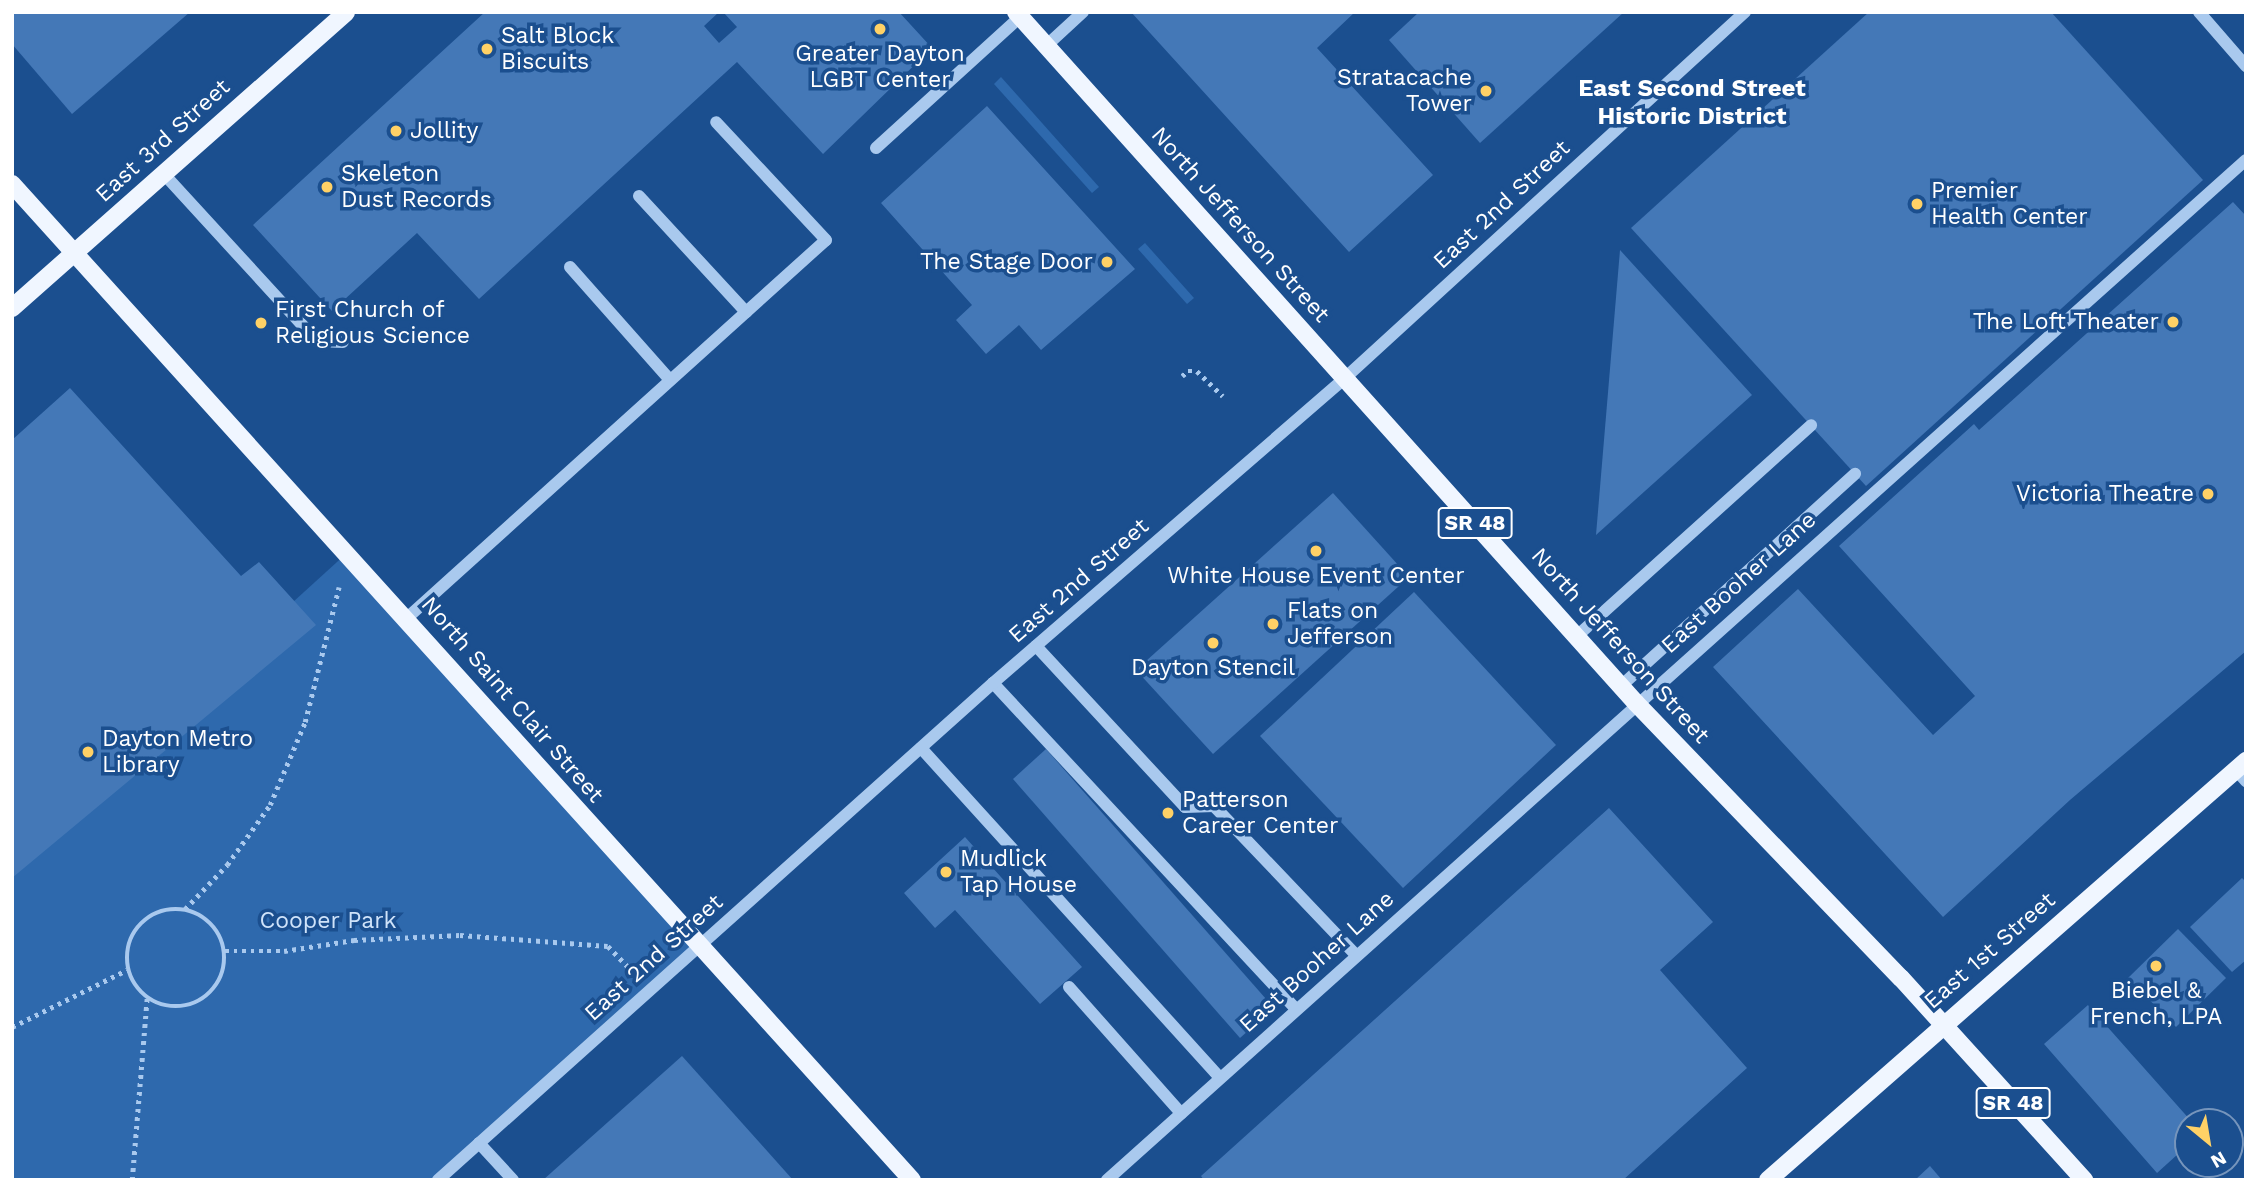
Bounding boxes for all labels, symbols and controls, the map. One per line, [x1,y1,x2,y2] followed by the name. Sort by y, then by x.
[872,21,888,37] marker: Greater Dayton LGBT Center
[501,22,614,76] place label: Salt Block Biscuits
[795,40,965,94] place label: Greater Dayton LGBT Center
[479,41,495,57] marker: Salt Block Biscuits
[1337,64,1472,118] place label: Stratacache Tower
[90,73,236,209] street label: East 3rd Street
[1578,75,1806,131] district label: East Second Street Historic District
[1478,83,1494,99] marker: Stratacache Tower
[410,117,478,145] place label: Jollity
[1145,121,1335,329] street label: North Jefferson Street
[388,123,404,139] marker: Jollity
[1428,135,1576,275] street label: East 2nd Street
[341,160,492,214] place label: Skeleton Dust Records
[1931,177,2088,231] place label: Premier Health Center
[319,179,335,195] marker: Skeleton Dust Records
[1909,196,1925,212] marker: Premier Health Center
[920,248,1093,276] place label: The Stage Door
[1099,254,1115,270] marker: The Stage Door
[275,296,470,350] place label: First Church of Religious Science
[1972,308,2159,336] place label: The Loft Theater
[2165,314,2181,330] marker: The Loft Theater
[253,315,269,331] marker: First Church of Religious Science
[2015,480,2194,508] place label: Victoria Theatre
[2200,486,2216,502] marker: Victoria Theatre
[1436,505,1514,540] road number: SR 48
[1656,506,1822,660] street label: East Booher Lane
[1003,513,1155,649] street label: East 2nd Street
[1525,542,1715,750] street label: North Jefferson Street
[1308,543,1324,559] marker: White House Event Center
[1167,562,1465,590] place label: White House Event Center
[415,591,609,809] street label: North Saint Clair Street
[1287,597,1393,651] place label: Flats on Jefferson
[1265,616,1281,632] marker: Flats on Jefferson
[1205,635,1221,651] marker: Dayton Stencil
[1131,654,1295,682] place label: Dayton Stencil
[102,725,253,779] place label: Dayton Metro Library
[80,744,96,760] marker: Dayton Metro Library
[1182,786,1339,840] place label: Patterson Career Center
[1160,805,1176,821] marker: Patterson Career Center
[960,845,1077,899] place label: Mudlick Tap House
[938,864,954,880] marker: Mudlick Tap House
[1234,885,1400,1039] street label: East Booher Lane
[1919,886,2061,1016] street label: East 1st Street
[579,889,729,1027] street label: East 2nd Street
[259,907,397,935] park label: Cooper Park
[2148,958,2164,974] marker: Biebel & French, LPA
[2090,977,2222,1031] place label: Biebel & French, LPA
[1974,1086,2052,1120] road number: SR 48
[2174,1108,2244,1178] north arrow
[2207,1146,2231,1173] text: N

